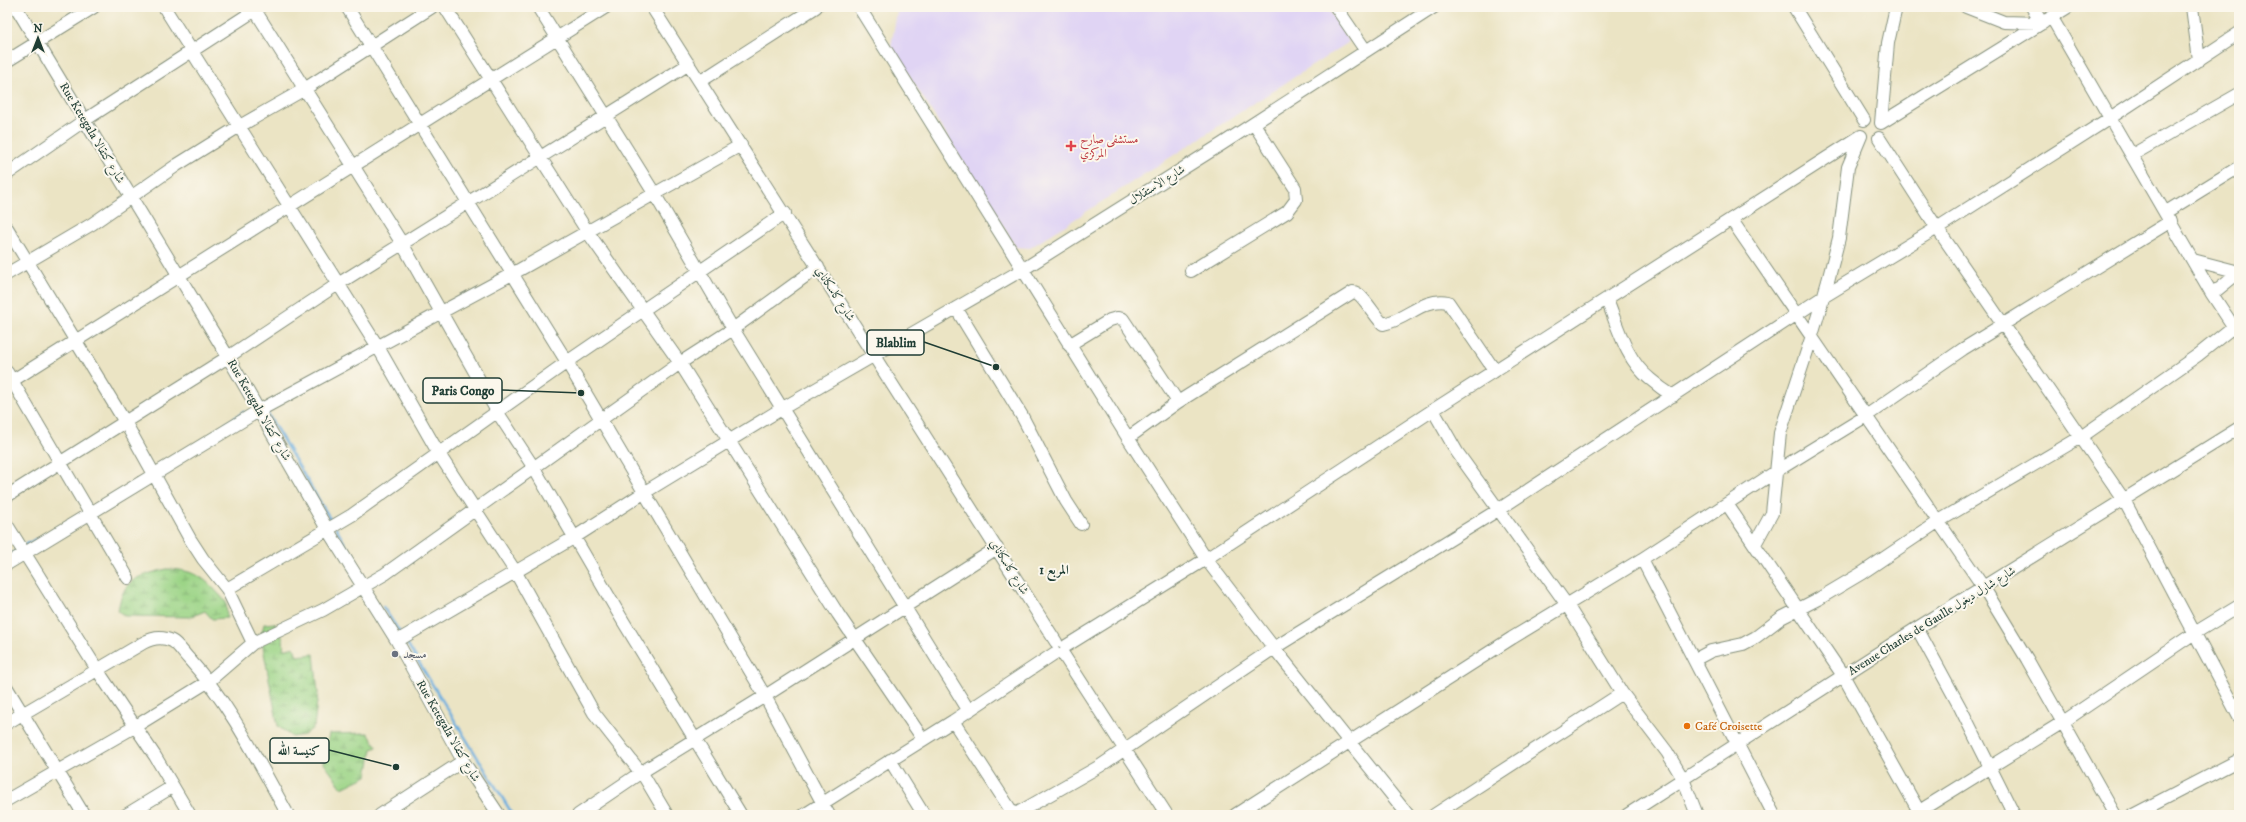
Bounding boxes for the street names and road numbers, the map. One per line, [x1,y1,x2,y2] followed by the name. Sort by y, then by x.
[53,80,128,188] street label: Rue Ketegala شارع كتقالا
[1126,162,1190,211] street label: شارع الاستقلال
[809,264,858,326] street label: شارع كاسكاناي
[221,357,294,465] street label: Rue Ketegala شارع كتقالا
[984,537,1032,599] street label: شارع كاسكاناي
[1846,563,2020,681] street label: Avenue Charles de Gaulle شارع شارل ديغول
[410,678,483,786] street label: Rue Ketegala شارع كتقالا

